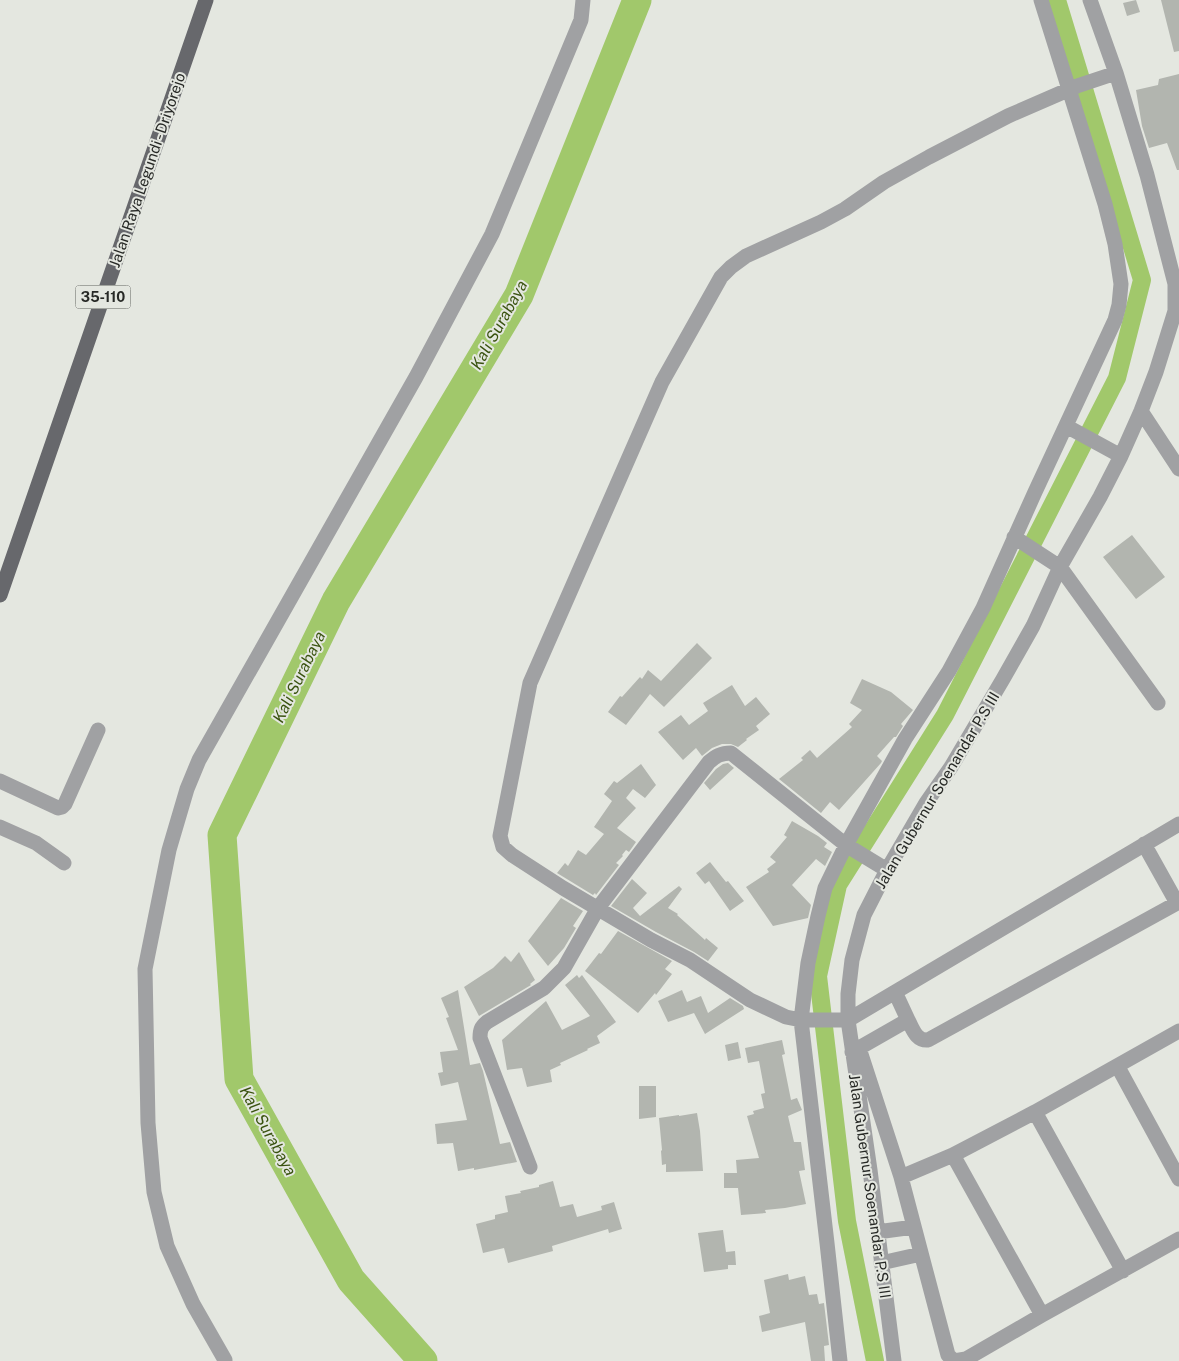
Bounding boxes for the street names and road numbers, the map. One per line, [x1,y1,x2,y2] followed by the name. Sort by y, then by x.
[106,70,188,270] street label: Jalan Raya Legundi - Driyorejo
[76,286,130,308] road number: 35-110
[871,689,1003,891] street label: Jalan Gubernur Soenandar P.S III
[846,1073,894,1299] street label: Jalan Gubernur Soenandar P.S III

